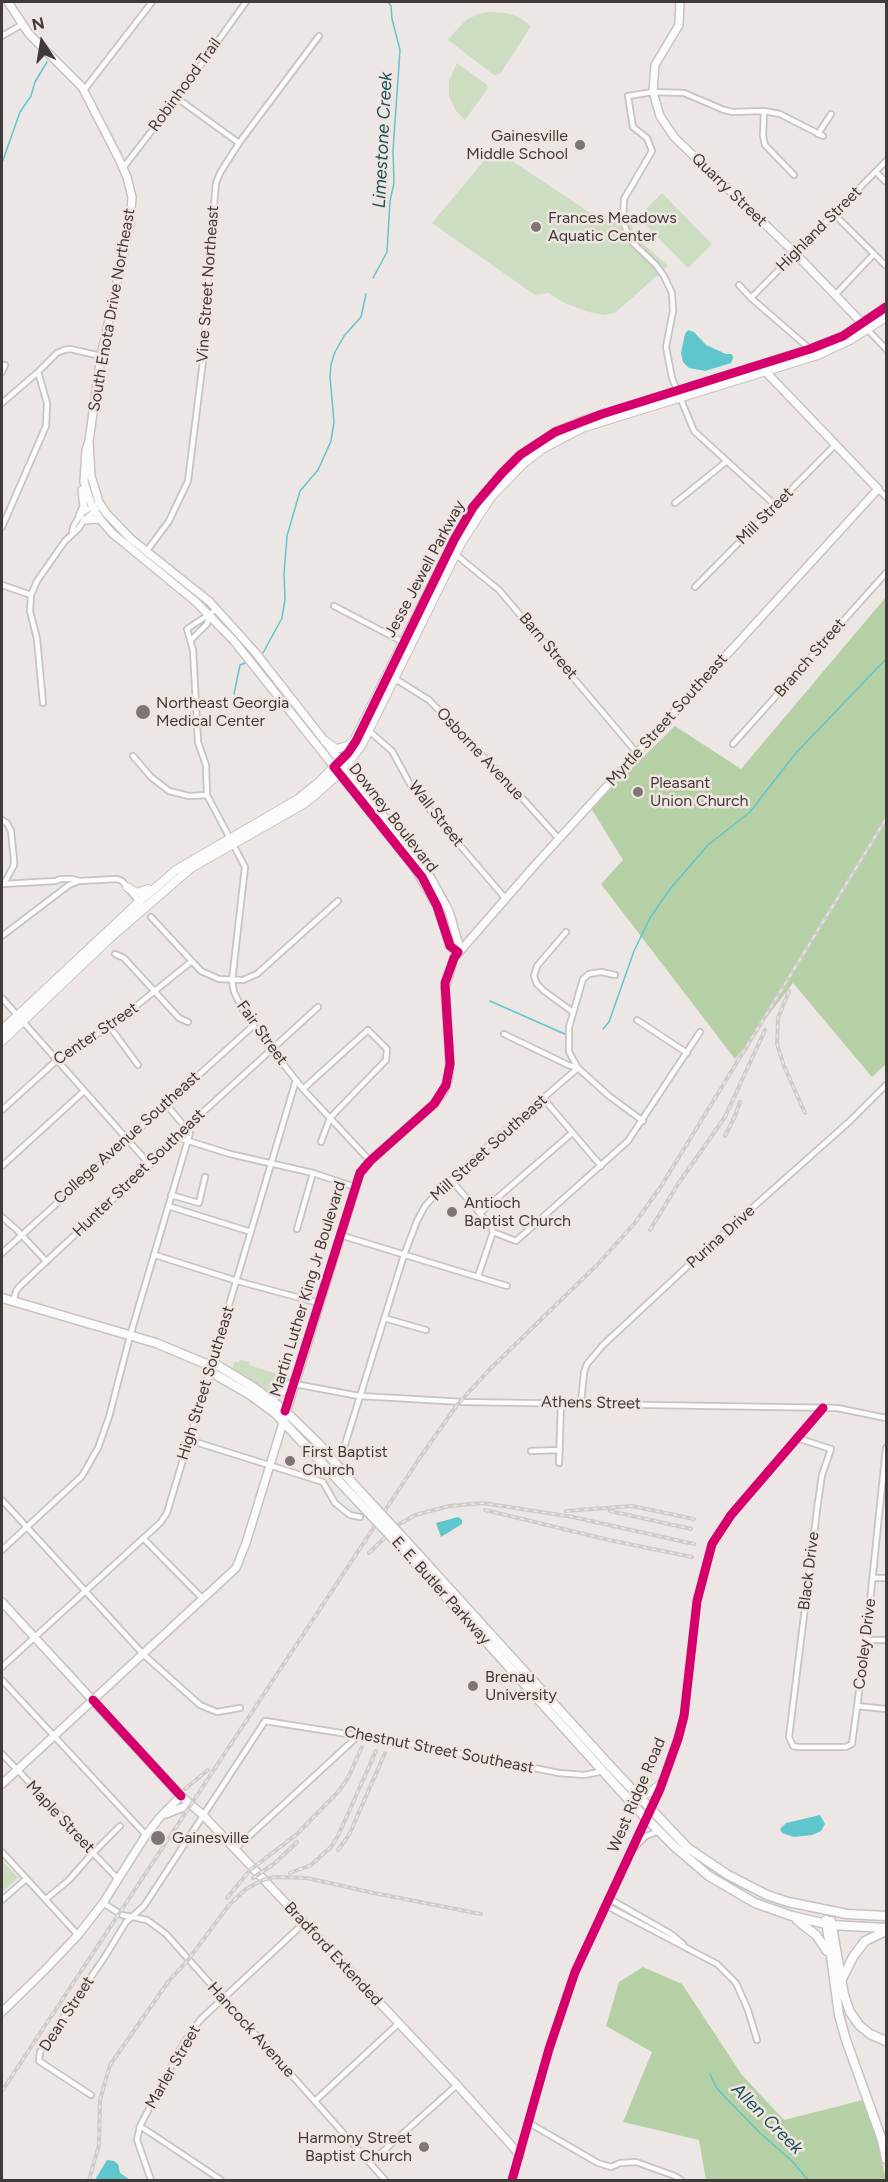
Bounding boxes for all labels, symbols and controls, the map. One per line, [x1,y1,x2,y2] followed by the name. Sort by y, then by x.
[12,12,72,72] north arrow
[30,13,46,34] text: N
[145,34,225,136] street label: Robinhood Trail
[369,71,397,209] water label: Limestone Creek
[466,126,568,164] place label: Gainesville Middle School
[573,138,587,152] marker: Gainesville Middle School
[687,149,771,231] street label: Quarry Street
[772,182,866,276] street label: Highland Street
[193,205,223,363] street label: Vine Street Northeast
[85,207,139,413] street label: South Enota Drive Northeast
[548,208,677,246] place label: Frances Meadows Aquatic Center
[529,220,543,234] marker: Frances Meadows Aquatic Center
[732,483,798,549] street label: Mill Street
[381,497,469,641] street label: Jesse Jewell Parkway
[515,609,581,683] street label: Barn Street
[770,614,850,702] street label: Branch Street
[602,650,732,790] street label: Myrtle Street Southeast
[156,693,289,731] place label: Northeast Georgia Medical Center
[134,703,152,721] marker: Northeast Georgia Medical Center
[432,704,528,804] street label: Osborne Avenue
[344,759,442,877] street label: Downey Boulevard
[650,773,748,811] place label: Pleasant Union Church
[404,777,468,851] street label: Wall Street
[631,785,645,799] marker: Pleasant Union Church
[232,997,292,1069] street label: Fair Street
[50,999,142,1069] street label: Center Street
[50,1067,204,1209] street label: College Avenue Southeast
[427,1091,551,1205] street label: Mill Street Southeast
[69,1105,209,1241] street label: Hunter Street Southeast
[266,1179,350,1399] street label: Martin Luther King Jr Boulevard
[464,1193,571,1231] place label: Antioch Baptist Church
[683,1201,759,1273] street label: Purina Drive
[445,1205,459,1219] marker: Antioch Baptist Church
[173,1304,239,1462] street label: High Street Southeast
[541,1393,641,1413] street label: Athens Street
[302,1442,388,1480] place label: First Baptist Church
[283,1454,297,1468] marker: First Baptist Church
[795,1531,823,1611] street label: Black Drive
[387,1533,495,1649] street label: E. E. Butler Parkway
[850,1597,880,1691] street label: Cooley Drive
[485,1667,557,1705] place label: Brenau University
[466,1679,480,1693] marker: Brenau University
[343,1722,535,1778] street label: Chestnut Street Southeast
[604,1735,670,1855] street label: West Ridge Road
[22,1777,98,1857] street label: Maple Street
[172,1828,249,1848] place label: Gainesville
[149,1829,167,1847] marker: Gainesville
[280,1898,386,2010] street label: Bradford Extended
[36,1973,98,2055] street label: Dean Street
[203,1978,299,2082] street label: Hancock Avenue
[141,2022,205,2112] street label: Marler Street
[727,2079,807,2159] water label: Allen Creek
[298,2128,412,2166] place label: Harmony Street Baptist Church
[417,2140,431,2154] marker: Harmony Street Baptist Church

